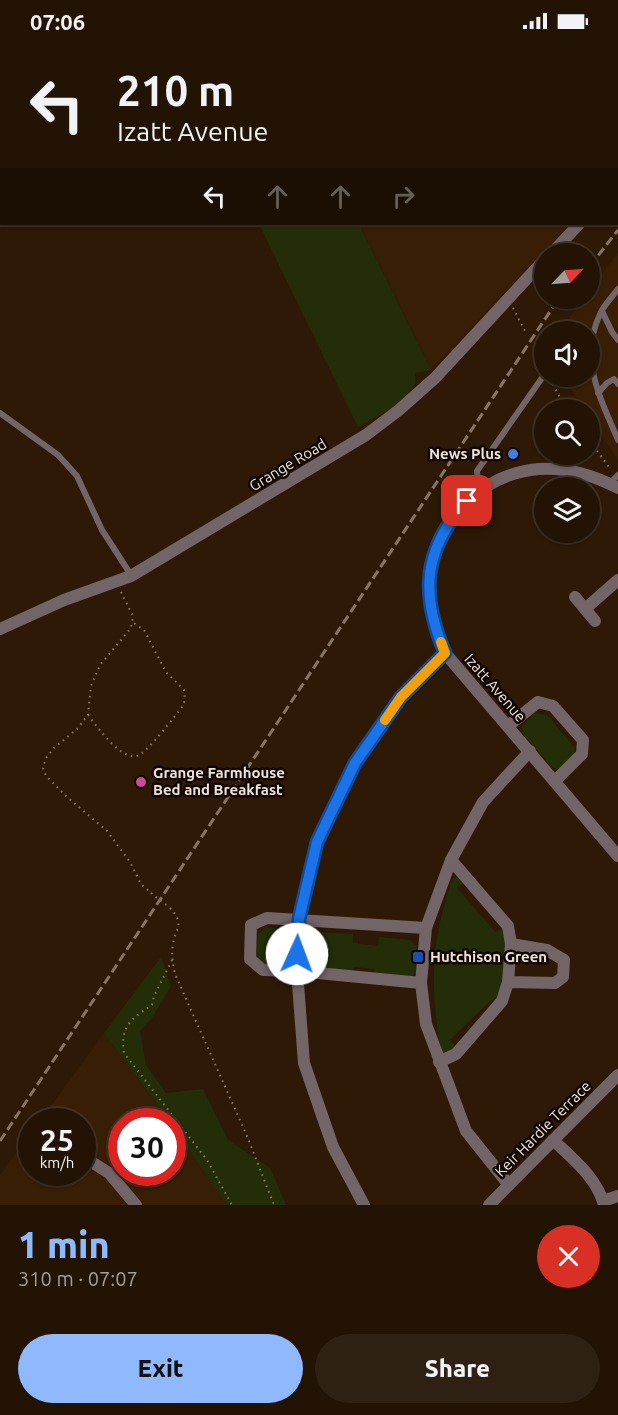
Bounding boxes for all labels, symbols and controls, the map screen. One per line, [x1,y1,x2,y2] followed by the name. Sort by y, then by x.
[30,9,85,34] text: 07:06
[18,66,96,144] icon: left
[117,67,234,114] text: 210 m
[117,116,269,146] text: Izatt Avenue
[198,180,231,213] icon: left
[261,180,294,213] icon: ahead
[324,180,357,213] icon: ahead
[387,180,420,213] icon: right
[534,243,600,309] north arrow
[534,243,600,543] map controls
[534,321,600,387] button: sound
[534,399,600,465] button: search
[246,435,329,494] street label: Grange Road
[429,445,501,462] place label: News Plus
[506,447,520,461] marker: News Plus
[441,475,492,526] pin
[534,477,600,543] button: layers
[450,484,483,517] icon: arrive
[461,650,529,725] street label: Izatt Avenue
[153,764,285,798] place label: Grange Farmhouse Bed and Breakfast
[134,775,148,789] marker: Grange Farmhouse Bed and Breakfast
[265,922,329,986] position arrow
[430,948,547,965] place label: Hutchison Green
[411,950,425,964] marker: Hutchison Green
[491,1077,594,1180] street label: Keir Hardie Terrace
[108,1108,186,1186] speed limit sign: 30
[40,1123,74,1157] text: 25
[40,1154,74,1171] text: km/h
[18,1224,110,1265] text: 1 min
[537,1225,600,1288] button: close
[18,1267,138,1290] text: 310 m · 07:07
[18,1334,303,1403] button: Exit
[315,1334,600,1403] button: Share

